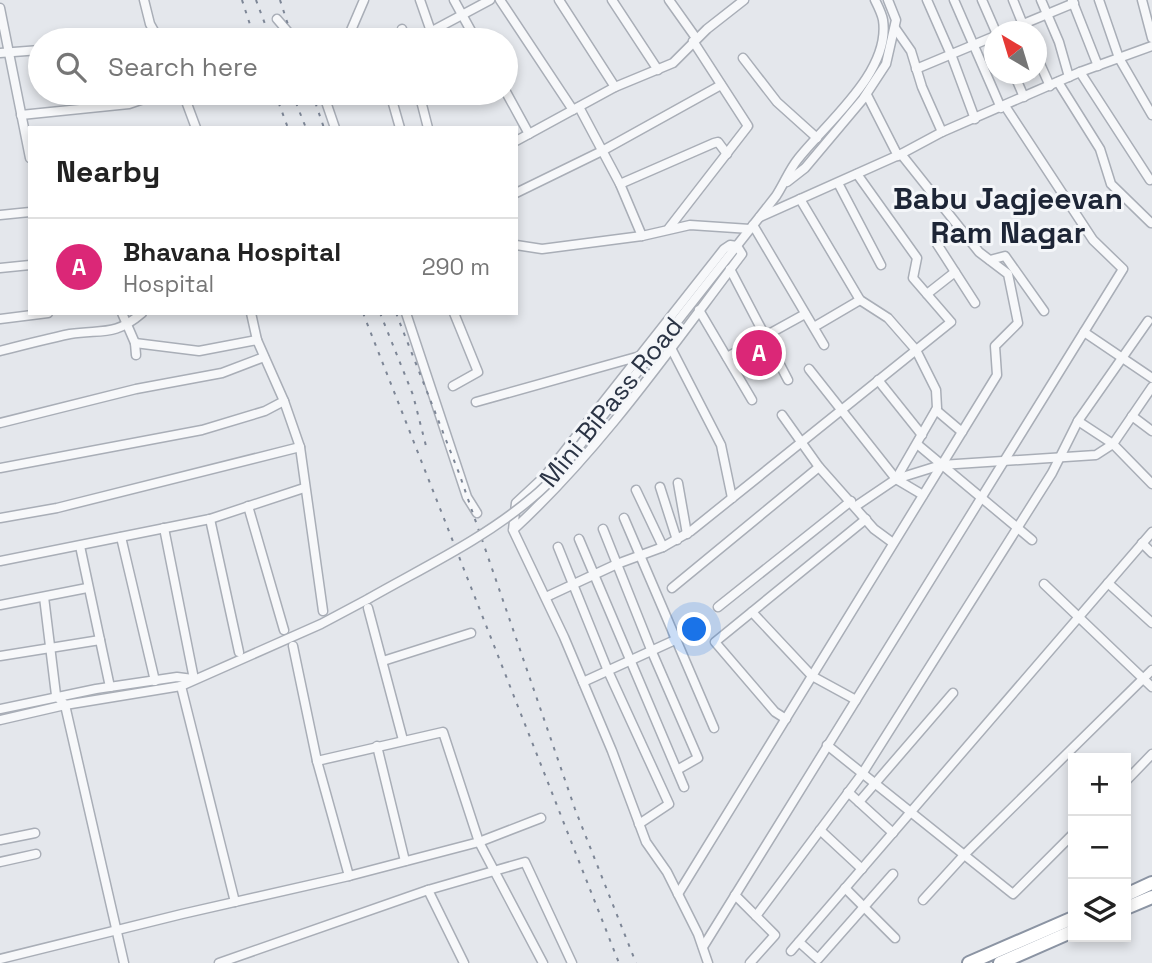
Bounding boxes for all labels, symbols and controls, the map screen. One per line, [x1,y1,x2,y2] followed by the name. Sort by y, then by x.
[984,21,1047,84] north arrow
[28,28,518,105] search box
[52,48,90,86] icon: search
[108,50,258,84] text: Search here
[56,152,160,191] text: Nearby
[893,179,1123,252] district label: Babu Jagjeevan Ram Nagar
[123,235,341,269] text: Bhavana Hospital
[72,252,86,282] text: A
[422,252,490,282] text: 290 m
[123,269,214,299] text: Hospital
[532,310,690,494] street label: Mini BiPass Road
[736,327,782,379] pin: A
[677,612,711,646] your location
[1068,753,1131,942] map controls
[1068,753,1131,816] button: +
[1068,816,1131,879] button: −
[1068,879,1131,942] button: layers

